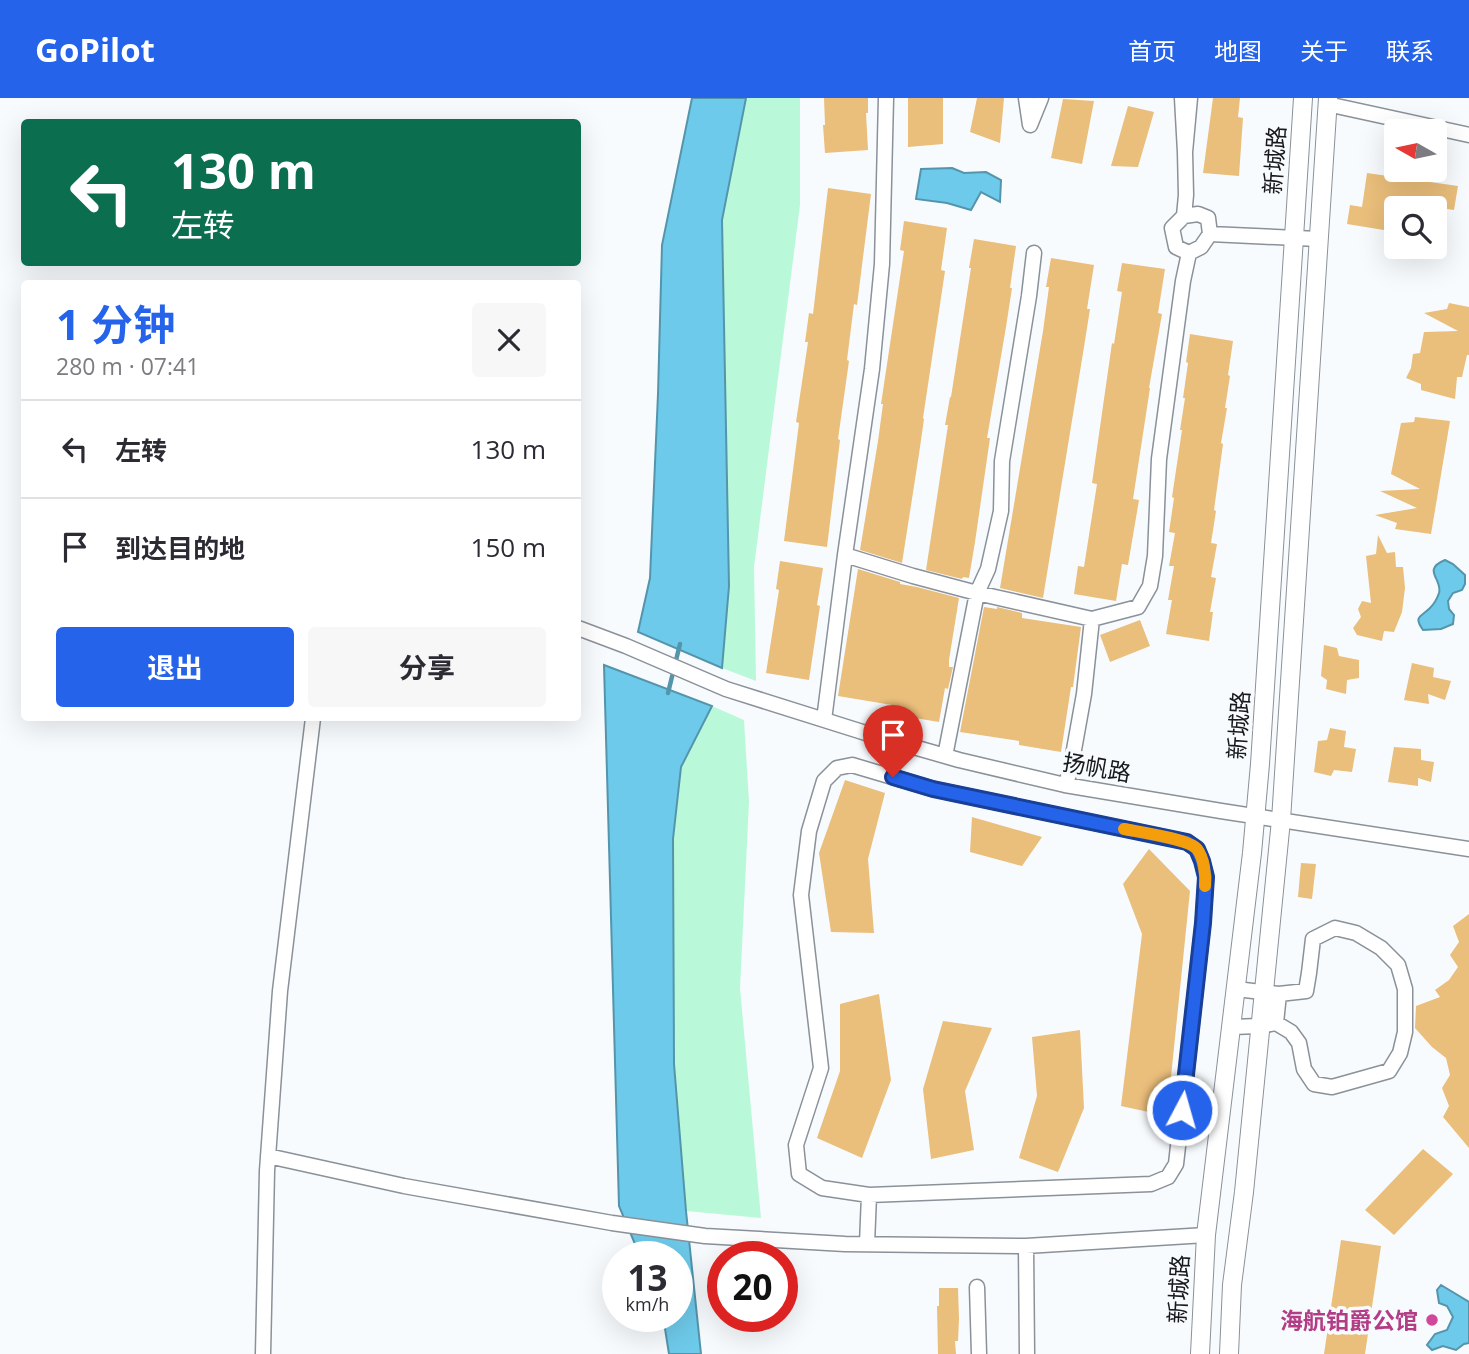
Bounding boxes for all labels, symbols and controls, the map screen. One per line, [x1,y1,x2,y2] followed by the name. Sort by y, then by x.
[35,27,155,72] text: GoPilot
[1128,34,1176,67] text: 首页
[1214,34,1262,67] text: 地图
[1300,34,1348,67] text: 关于
[1386,34,1434,67] text: 联系
[1384,119,1447,182] north arrow
[1384,119,1447,259] map controls
[1256,124,1292,196] street label: 新城路
[171,137,316,203] text: 130 m
[56,147,147,238] icon: left
[1384,196,1447,259] button: search
[171,203,235,246] text: 左转
[56,295,175,352] text: 1 分钟
[472,303,546,377] button: close
[56,350,199,382] text: 280 m · 07:41
[56,430,94,468] icon: left
[471,431,546,467] text: 130 m
[115,432,167,468] text: 左转
[56,528,94,566] icon: arrive
[471,529,546,565] text: 150 m
[115,530,245,566] text: 到达目的地
[56,627,294,707] button: 退出
[308,627,546,707] button: 分享
[1220,689,1256,761] street label: 新城路
[863,705,923,777] pin
[874,716,912,754] icon: arrive
[1060,745,1134,789] street label: 扬帆路
[1145,1073,1219,1147] position arrow
[707,1241,798,1332] speed limit sign: 20
[627,1254,668,1301] text: 13
[1160,1254,1196,1324] street label: 新城路
[626,1292,669,1316] text: km/h
[1280,1304,1418,1336] place label: 海航铂爵公馆
[1424,1312,1440,1328] marker: 海航铂爵公馆

